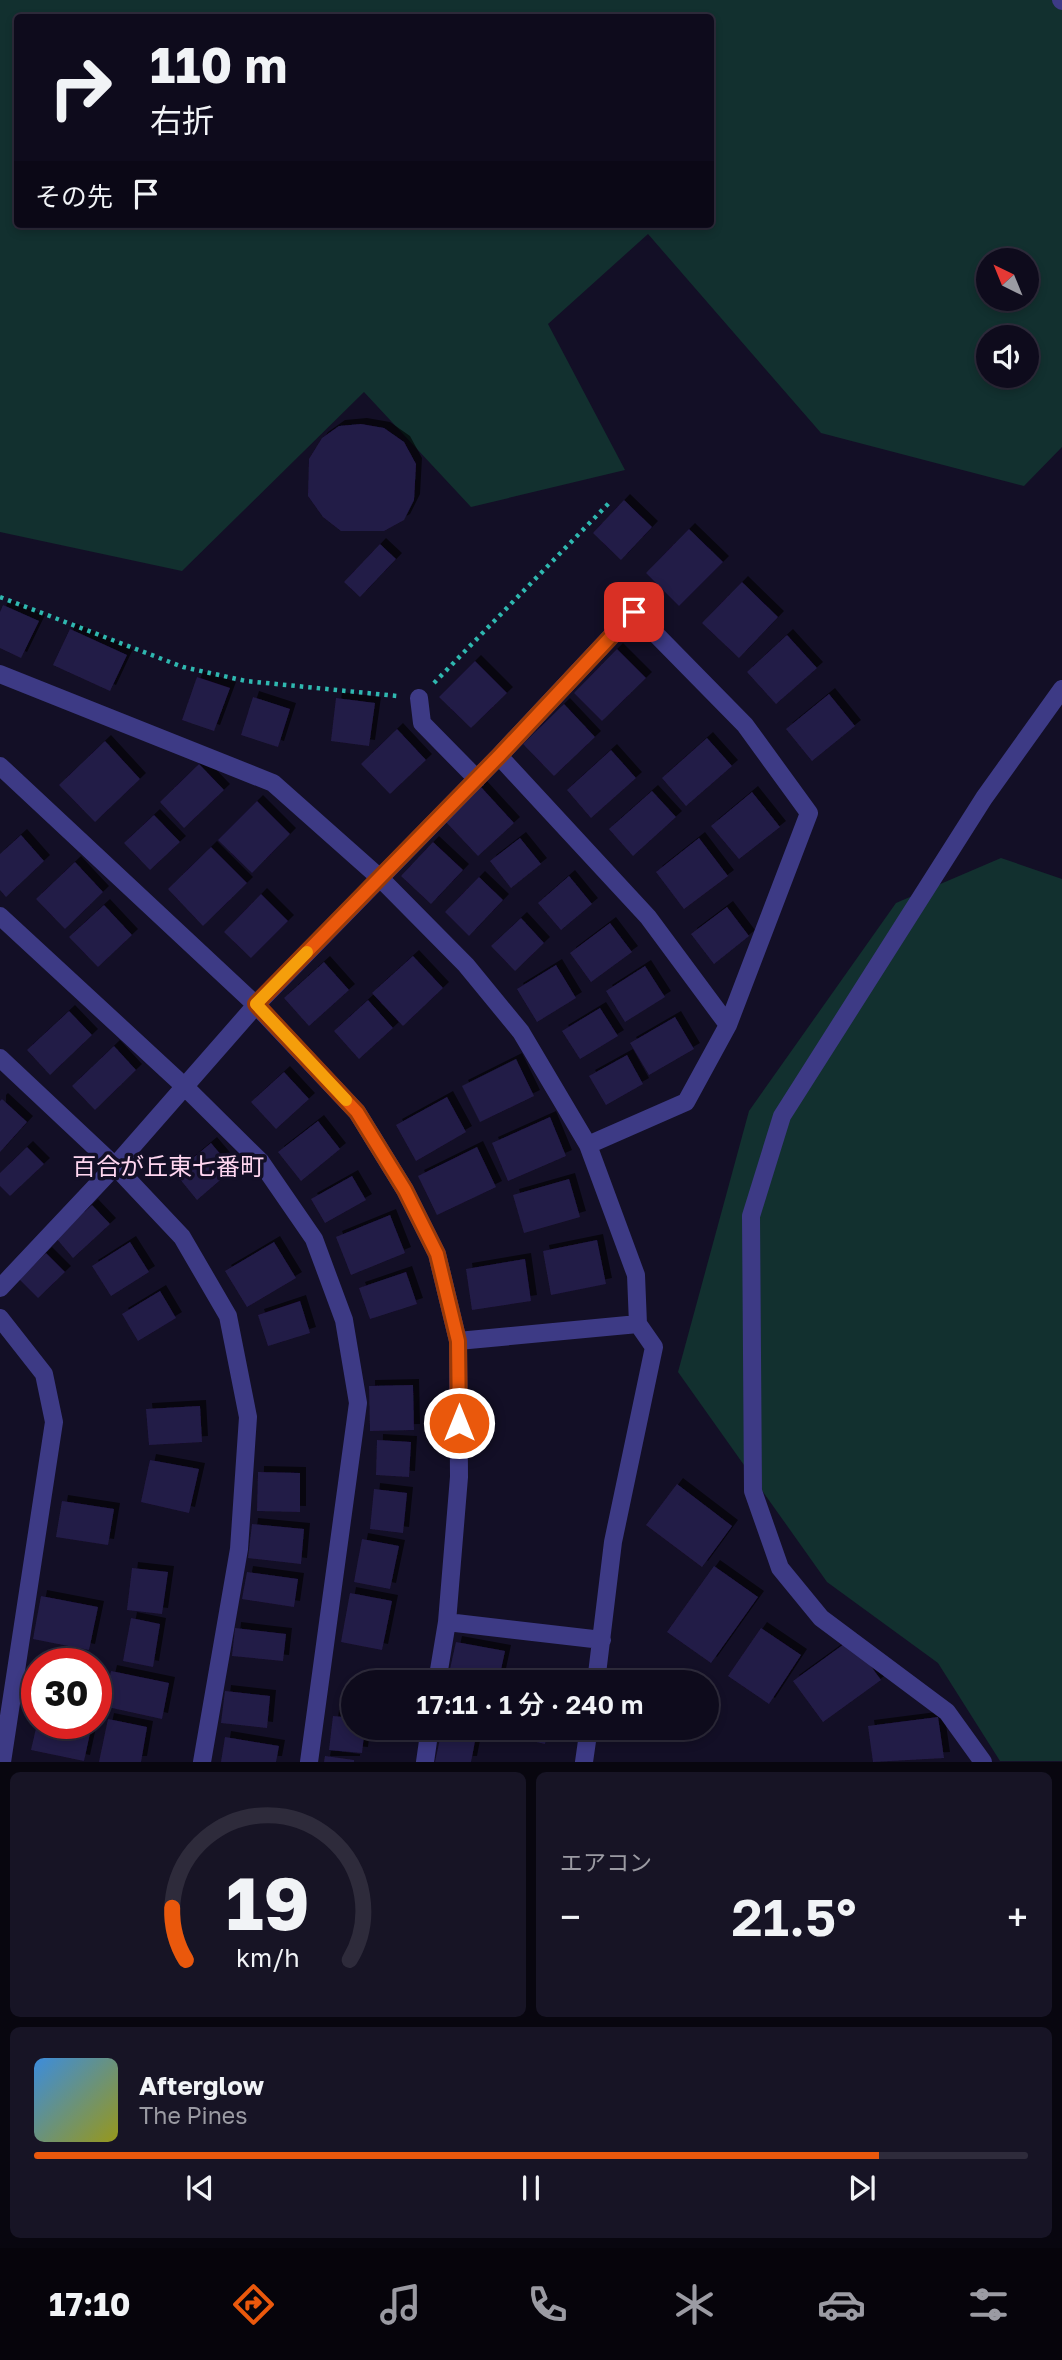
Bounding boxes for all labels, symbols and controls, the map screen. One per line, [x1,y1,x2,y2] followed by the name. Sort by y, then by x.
[150,35,287,94] text: 110 m
[35,42,126,133] icon: right
[150,101,214,139] text: 右折
[127,175,165,213] icon: arrive
[35,181,113,212] text: その先
[976,248,1040,312] north arrow
[976,248,1039,388] map controls
[976,325,1039,388] button: sound
[604,582,664,642] pin
[615,593,653,631] icon: arrive
[72,1151,264,1180] district label: 百合が丘東七番町
[422,1386,496,1460] position arrow
[21,1648,112,1739] speed limit sign: 30
[417,1689,643,1720] text: 17:11 · 1 分 · 240 m
[560,1848,652,1876] text: エアコン
[226,1860,310,1947] text: 19
[732,1885,856,1947] text: 21.5°
[560,1894,581,1939] text: −
[1007,1894,1028,1939] text: +
[236,1942,300,1973] text: km/h
[139,2070,264,2101] text: Afterglow
[139,2101,247,2129] text: The Pines
[181,2169,219,2207] icon: previous
[512,2169,550,2207] icon: pause
[843,2169,881,2207] icon: next
[229,2280,278,2329] icon: directions
[376,2280,425,2329] icon: music
[523,2280,572,2329] icon: phone
[670,2280,719,2329] icon: climate
[817,2280,866,2329] icon: car
[964,2280,1013,2329] icon: filters
[49,2285,130,2323] text: 17:10

